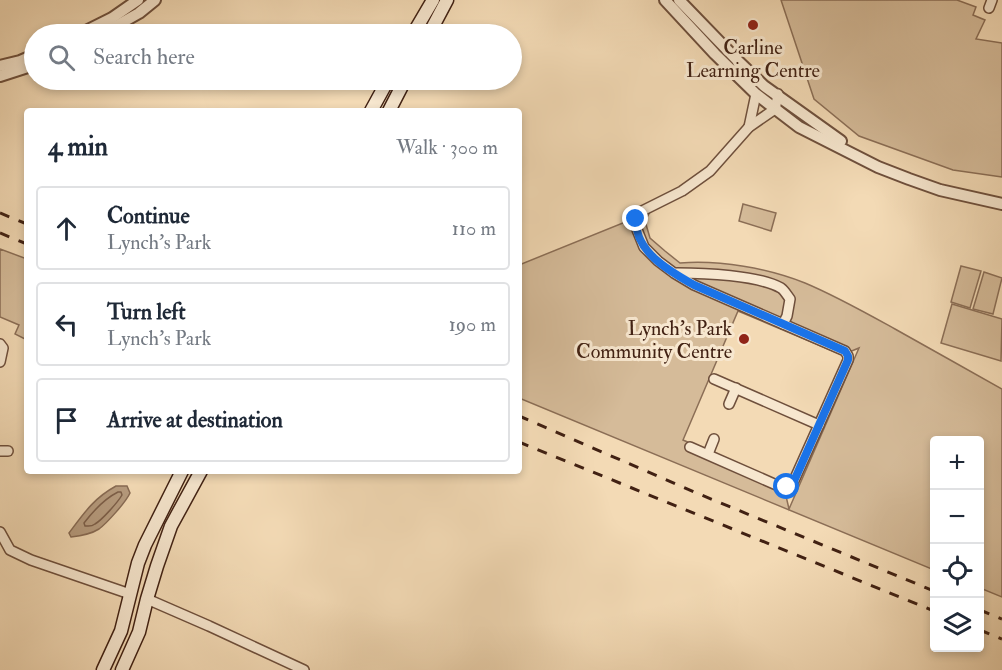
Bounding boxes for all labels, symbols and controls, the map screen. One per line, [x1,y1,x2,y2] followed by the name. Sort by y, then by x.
[746,18,760,32] marker: Carline Learning Centre
[24,24,522,90] search box
[686,35,820,83] place label: Carline Learning Centre
[45,41,78,74] icon: search
[93,43,195,71] text: Search here
[48,131,108,163] text: 4 min
[396,135,498,160] text: Walk · 300 m
[107,202,190,230] text: Continue
[622,205,648,231] route end
[50,212,83,245] icon: ahead
[452,216,496,241] text: 110 m
[107,230,211,255] text: Lynch's Park
[107,298,186,326] text: Turn left
[50,308,83,341] icon: left
[449,312,496,337] text: 190 m
[576,316,732,364] place label: Lynch's Park Community Centre
[107,326,211,351] text: Lynch's Park
[737,332,751,346] marker: Lynch's Park Community Centre
[50,404,83,437] icon: arrive
[107,406,283,434] text: Arrive at destination
[930,436,984,652] map controls
[930,436,984,490] button: +
[773,473,799,499] route start
[930,490,984,544] button: −
[930,544,984,598] button: locate
[930,598,984,652] button: layers

